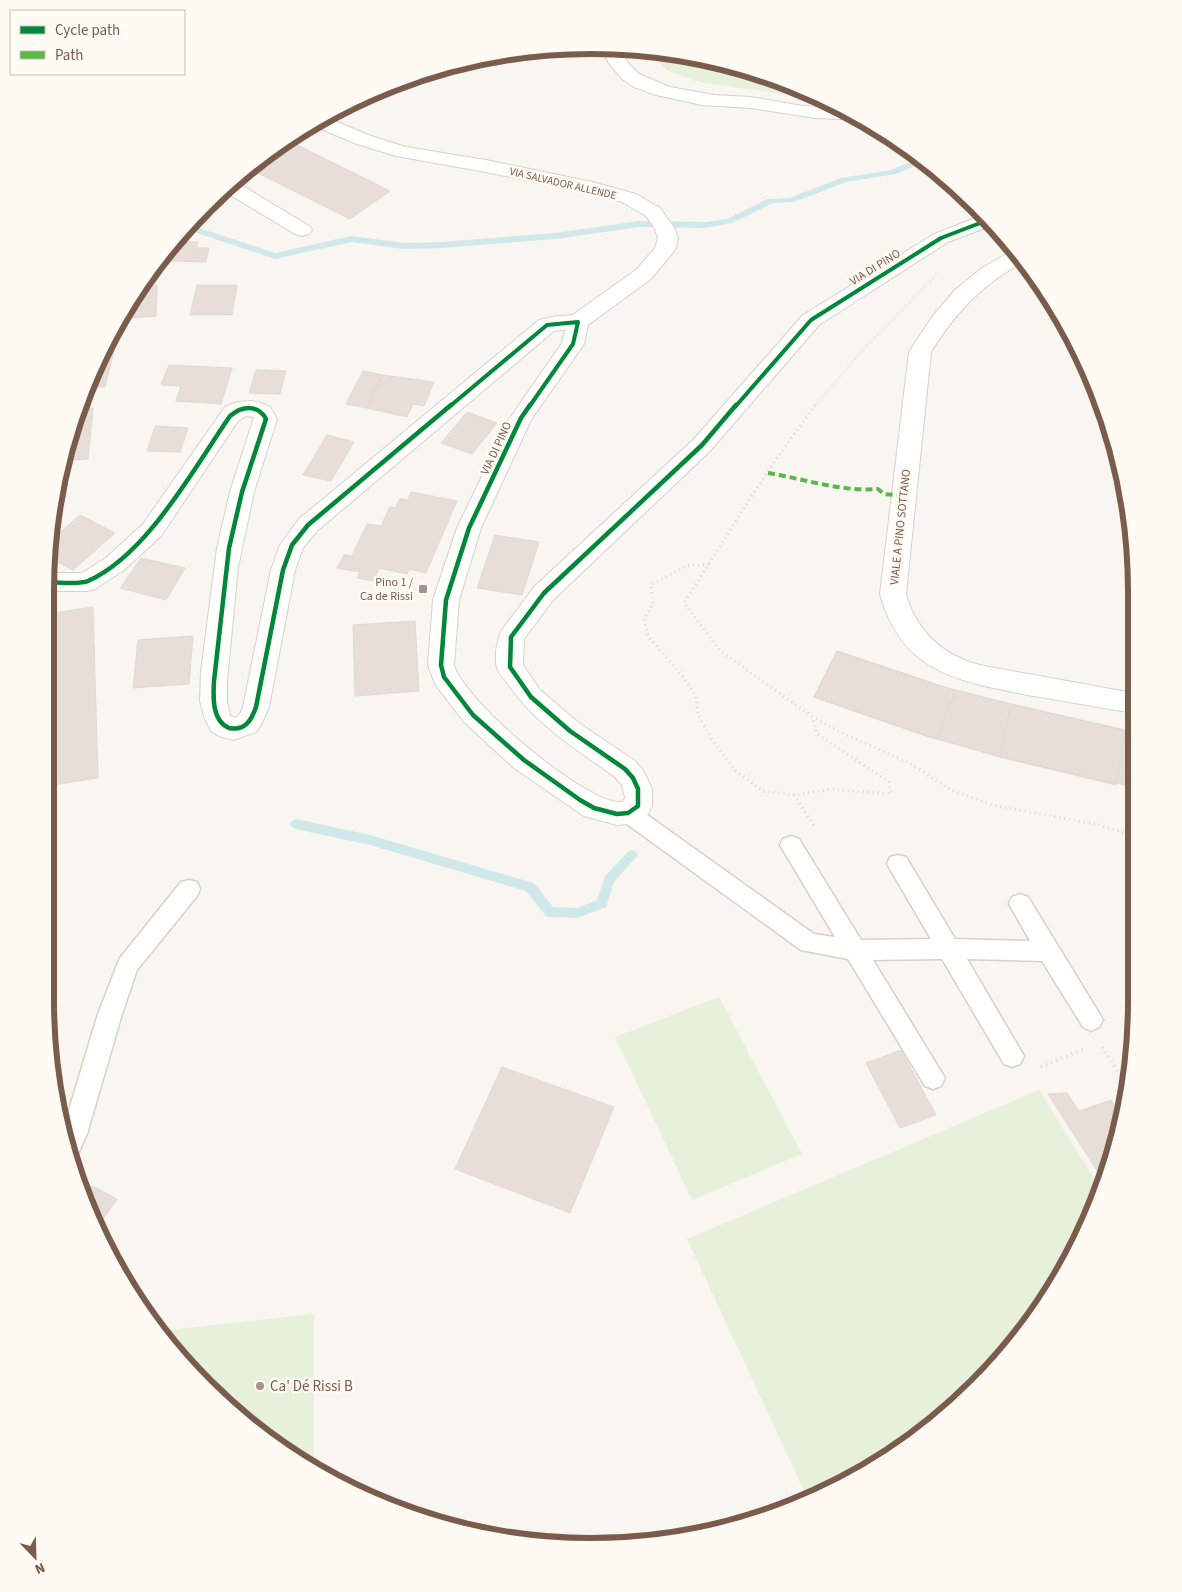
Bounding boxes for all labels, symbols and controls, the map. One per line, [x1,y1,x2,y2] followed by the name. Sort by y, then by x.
[10,10,185,75] legend
[55,20,120,41] text: Cycle path
[55,45,83,66] text: Path
[508,164,618,203] street label: VIA SALVADOR ALLENDE
[847,245,904,290] street label: VIA DI PINO
[477,419,516,478] street label: VIA DI PINO
[886,468,915,586] street label: VIALE A PINO SOTTANO
[360,574,414,605] place label: Pino 1 / Ca de Rissi
[417,583,429,595] marker: Pino 1 / Ca de Rissi
[270,1376,353,1397] place label: Ca' Dé Rissi B
[254,1380,266,1392] marker: Ca' Dé Rissi B
[10,1532,60,1582] north arrow
[31,1557,48,1579] text: N

